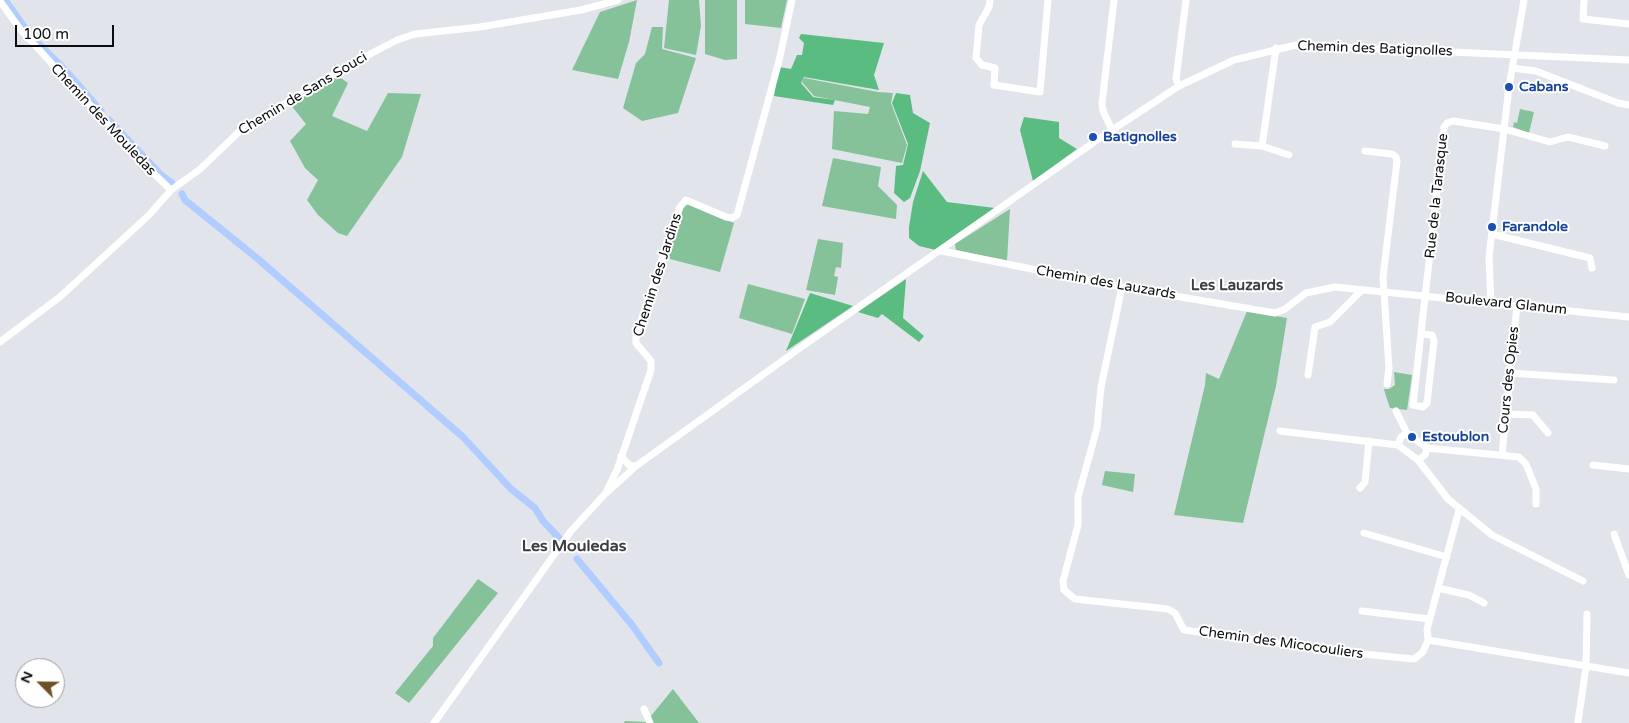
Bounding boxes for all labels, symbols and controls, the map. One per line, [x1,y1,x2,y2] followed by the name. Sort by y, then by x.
[18,15,116,47] scale bar
[23,25,69,43] text: 100 m
[1297,38,1453,60] street label: Chemin des Batignolles
[236,49,370,139] street label: Chemin de Sans Souci
[47,61,159,179] street label: Chemin des Mouledas
[1519,79,1569,95] place label: Cabans
[1503,81,1515,93] marker: Cabans
[1103,129,1177,145] place label: Batignolles
[1087,131,1099,143] marker: Batignolles
[1422,132,1452,260] street label: Rue de la Tarasque
[630,211,686,339] street label: Chemin des Jardins
[1502,219,1568,235] place label: Farandole
[1486,221,1498,233] marker: Farandole
[1035,262,1177,304] street label: Chemin des Lauzards
[1191,277,1283,295] district label: Les Lauzards
[1444,289,1568,319] street label: Boulevard Glanum
[1495,326,1523,434] street label: Cours des Opies
[1422,429,1489,445] place label: Estoublon
[1406,431,1418,443] marker: Estoublon
[522,537,626,557] district label: Les Mouledas
[1198,623,1364,663] street label: Chemin des Micocouliers
[15,658,65,708] north arrow
[17,669,37,686] text: N

